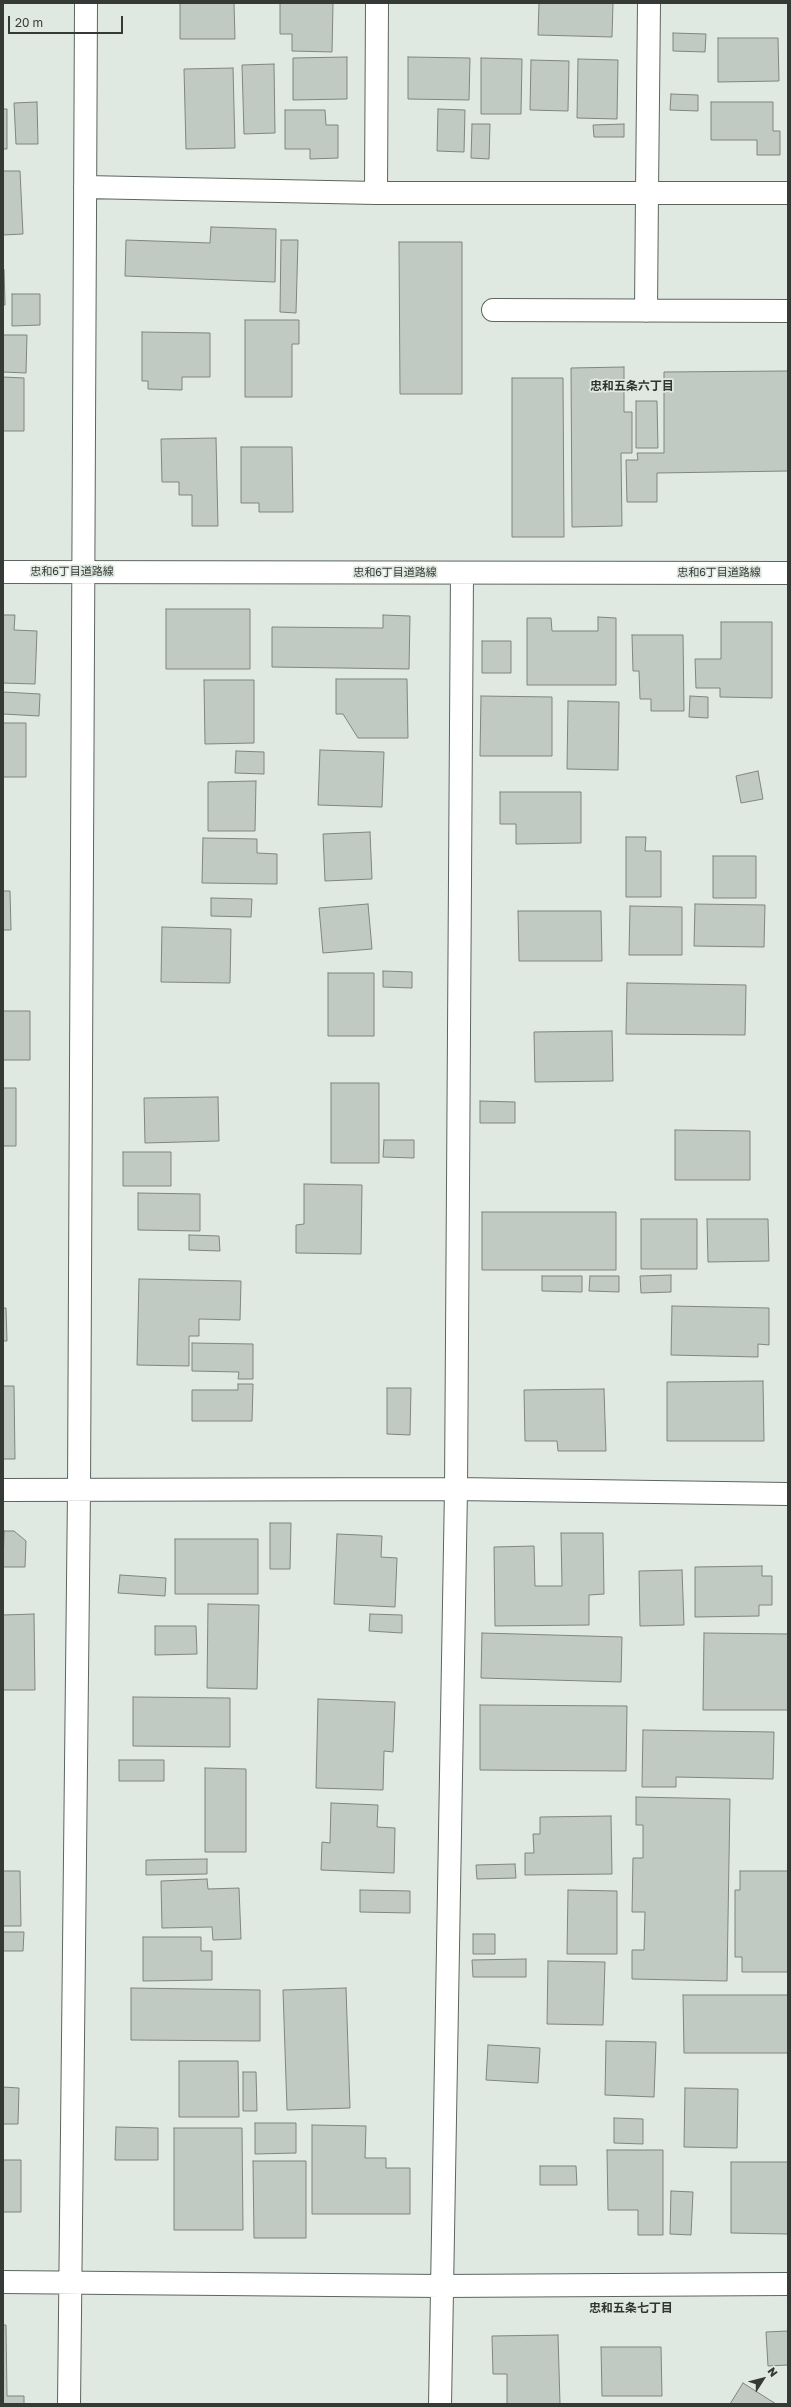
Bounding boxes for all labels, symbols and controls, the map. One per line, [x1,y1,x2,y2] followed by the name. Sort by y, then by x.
[10,8,125,34] scale bar
[15,15,43,30] text: 20 m
[590,379,674,393] district label: 忠和五条六丁目
[30,565,114,579] street label: 忠和6丁目道路線
[353,566,437,580] street label: 忠和6丁目道路線
[677,566,761,580] street label: 忠和6丁目道路線
[589,2301,673,2315] district label: 忠和五条七丁目
[743,2359,783,2399] north arrow
[765,2364,781,2379] text: N

